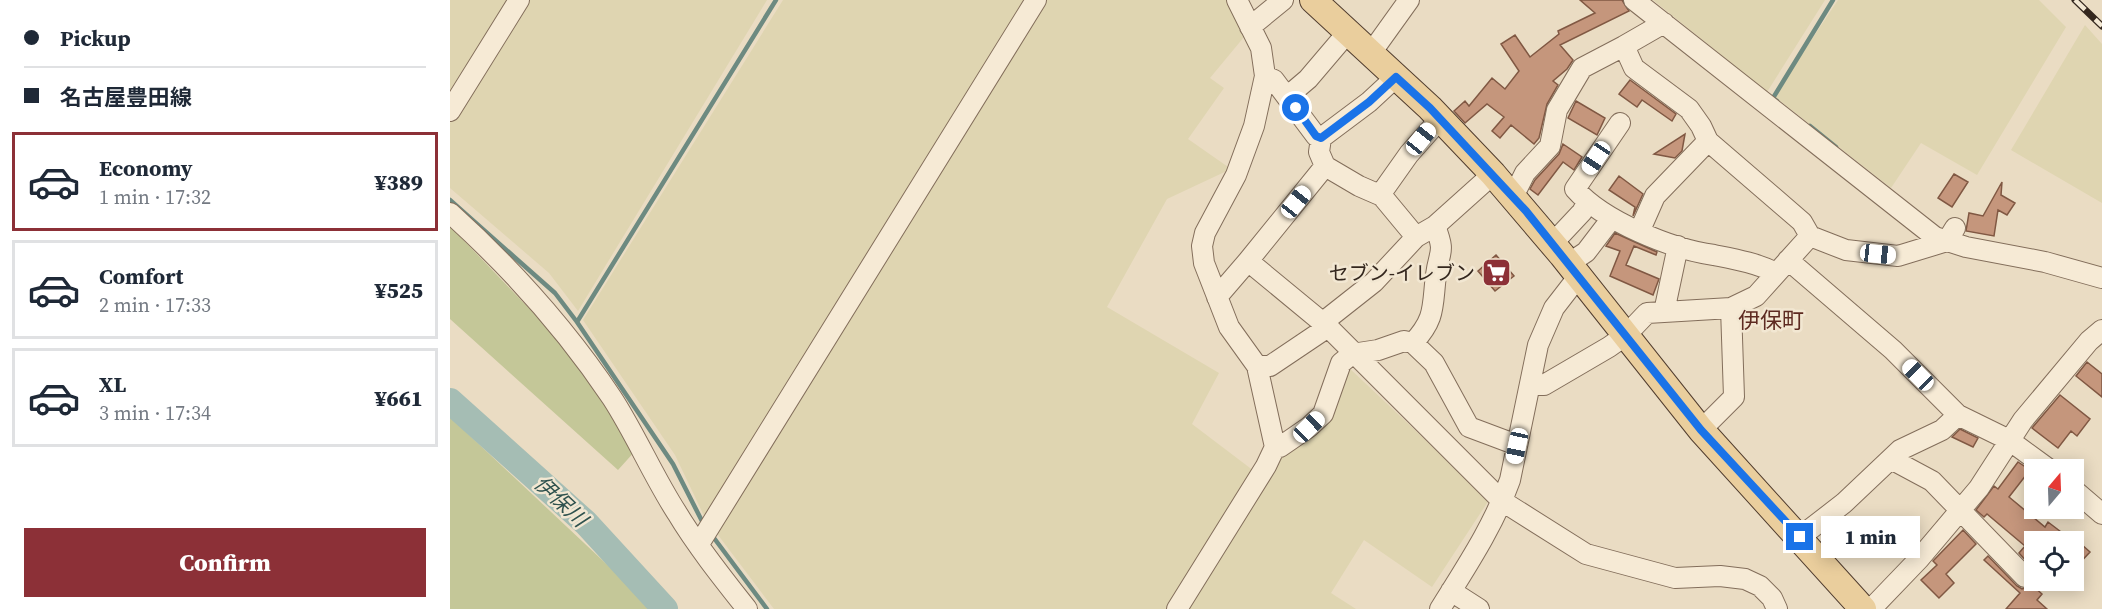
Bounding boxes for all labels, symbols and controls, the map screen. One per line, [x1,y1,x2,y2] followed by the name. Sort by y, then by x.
[60,23,131,53] text: Pickup
[60,82,192,112] text: 名古屋豊田線
[1282,94,1309,121] route start
[1403,119,1439,159] car
[1578,138,1614,178] car
[99,153,193,183] text: Economy
[27,155,81,209] icon: car
[375,167,423,197] text: ¥389
[1278,182,1314,222] car
[99,183,211,211] text: 1 min · 17:32
[1859,243,1897,265] car
[1480,257,1512,289] supermarket icon: セブン-イレブン
[1329,259,1475,287] place label: セブン-イレブン
[99,261,183,291] text: Comfort
[27,263,81,317] icon: car
[375,275,423,305] text: ¥525
[99,291,211,319] text: 2 min · 17:33
[1738,305,1804,335] district label: 伊保町
[1899,356,1937,394] car
[99,369,126,399] text: XL
[27,371,81,425] icon: car
[375,383,423,413] text: ¥661
[99,399,211,427] text: 3 min · 17:34
[1290,408,1328,446] car
[1504,427,1530,465] car
[2024,459,2084,519] north arrow
[2024,459,2084,591] map controls
[528,469,595,534] water label: 伊保川
[1821,516,1920,558] callout: 1 min
[1786,523,1813,550] route end
[1844,523,1897,551] text: 1 min
[24,528,426,597] button: Confirm
[2024,531,2084,591] button: locate

